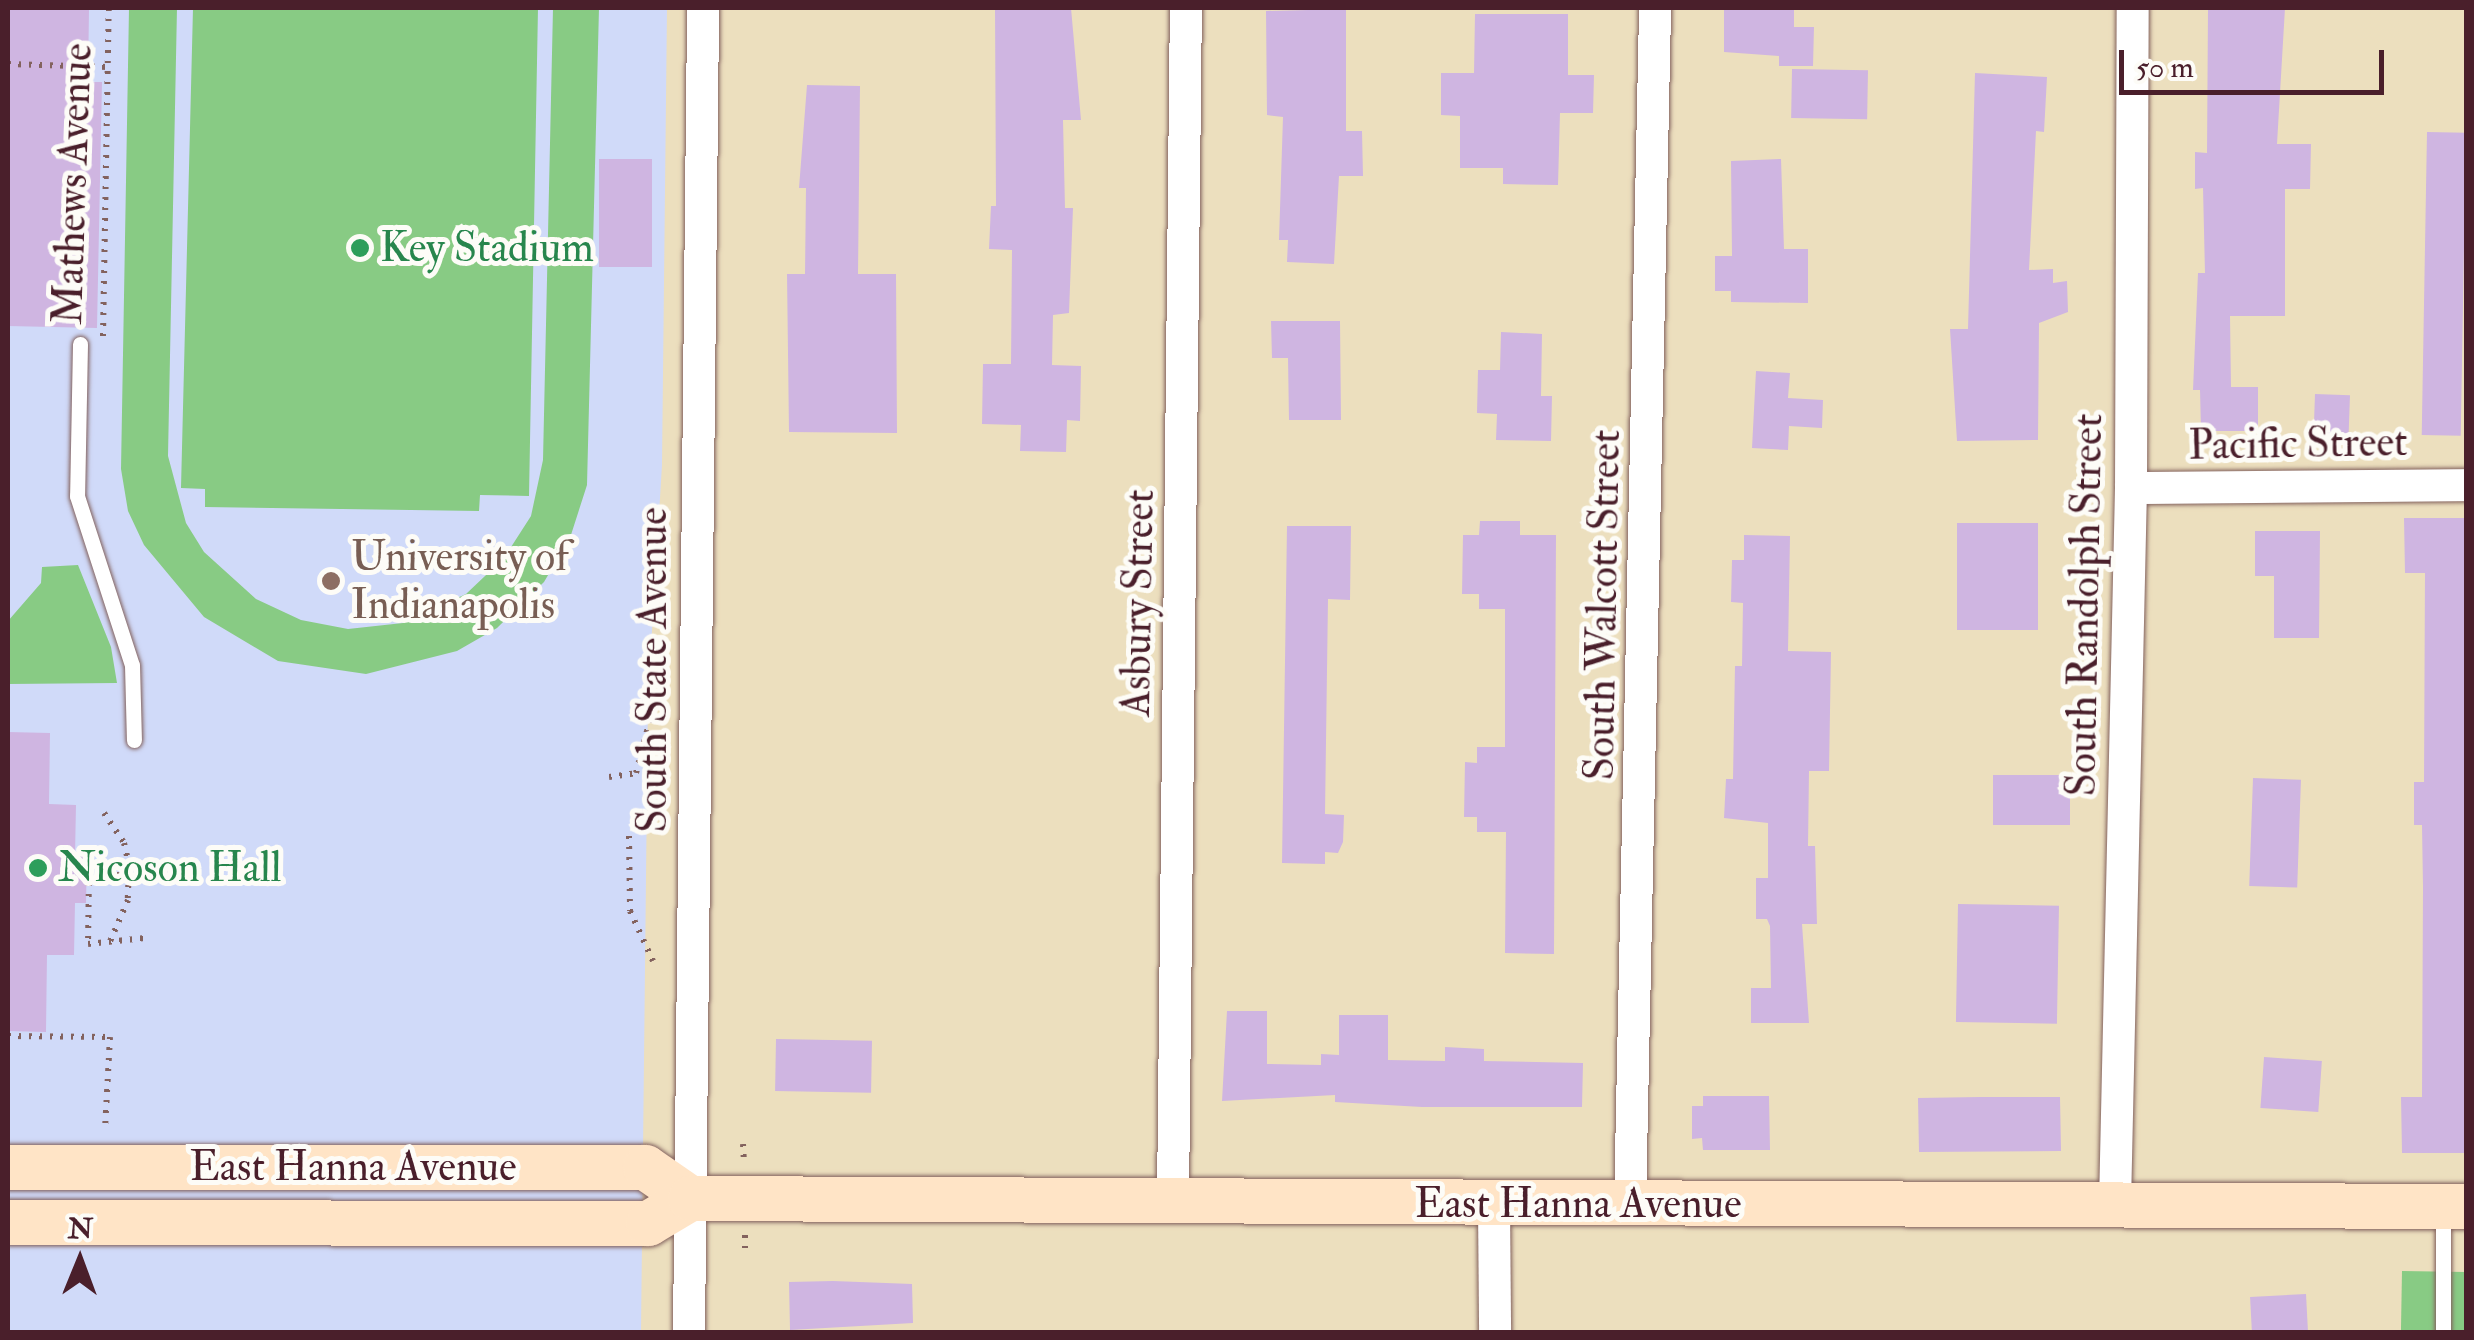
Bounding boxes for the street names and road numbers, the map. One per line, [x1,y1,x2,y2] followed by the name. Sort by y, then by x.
[43,42,103,326] street label: Mathews Avenue
[2056,413,2114,797] street label: South Randolph Street
[2188,417,2408,471] street label: Pacific Street
[1575,429,1631,781] street label: South Walcott Street
[1111,489,1165,717] street label: Asbury Street
[628,507,678,833] street label: South State Avenue
[189,1142,517,1192] street label: East Hanna Avenue
[1414,1179,1742,1229] street label: East Hanna Avenue

